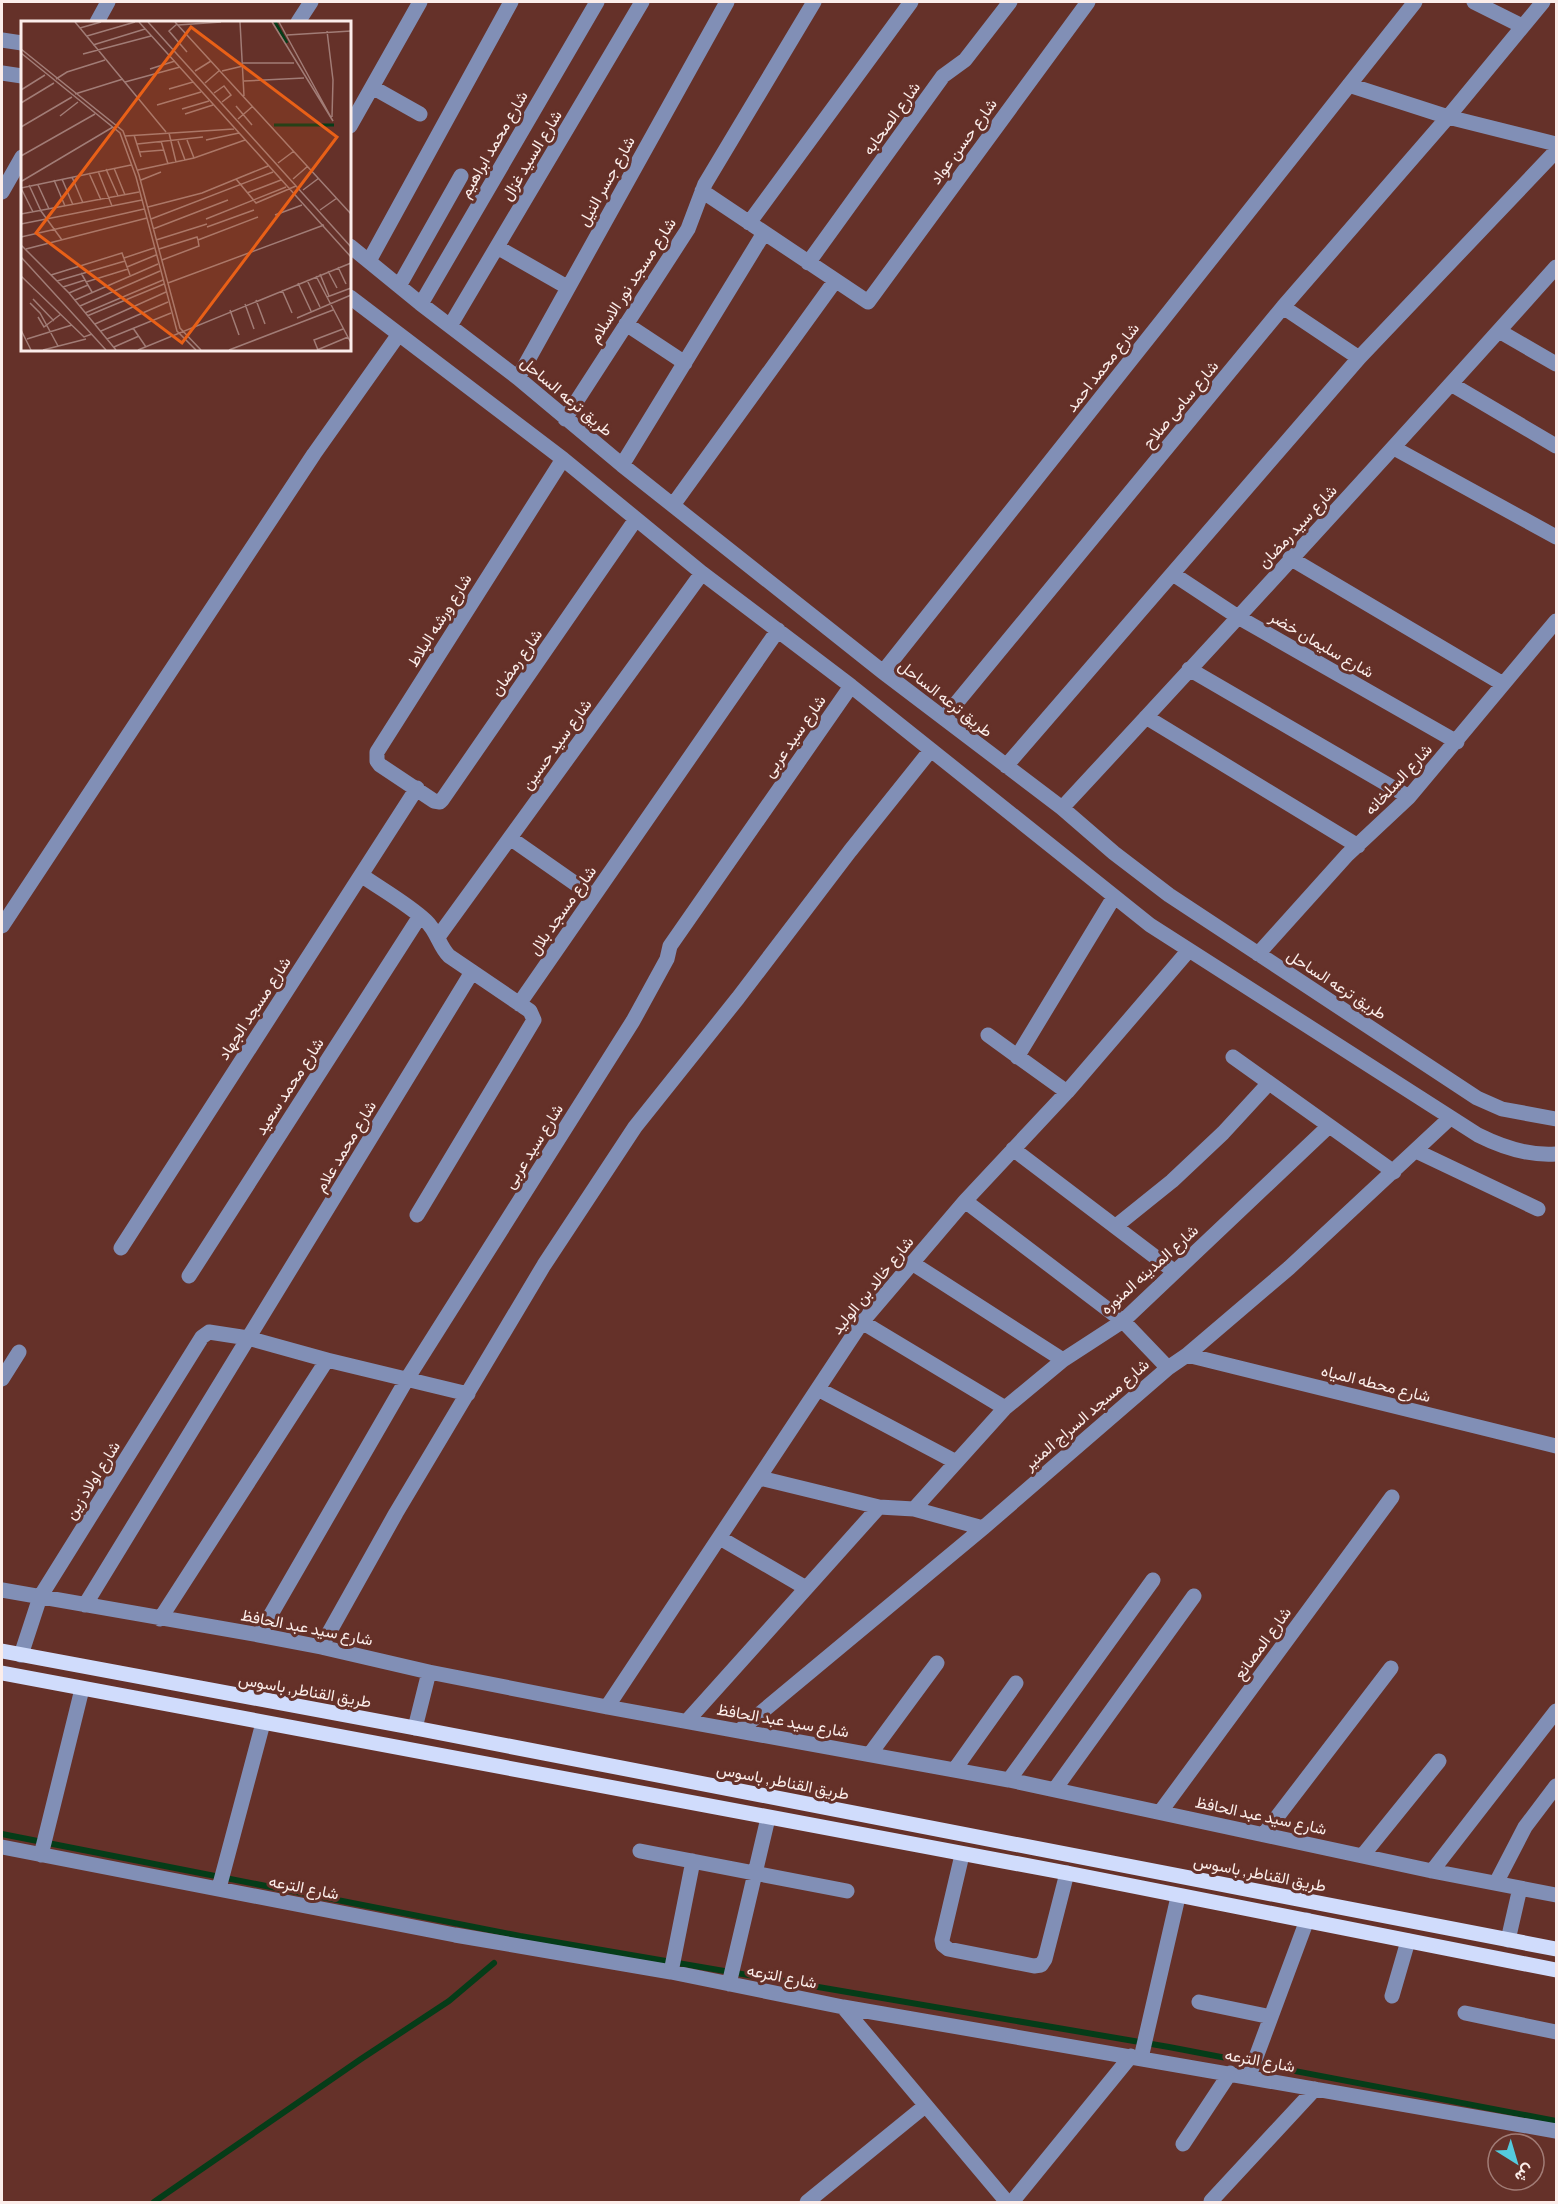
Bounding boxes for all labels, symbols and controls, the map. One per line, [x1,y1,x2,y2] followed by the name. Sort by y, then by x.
[21,21,351,351] inset map
[857,77,926,160] street label: شارع الصحابه
[453,87,533,202] street label: شارع محمد ابراهيم
[924,94,1002,189] street label: شارع حسن عواد
[495,106,568,205] street label: شارع السيد غزال
[572,132,641,230] street label: شارع جسر النيل
[583,213,682,347] street label: شارع مسجد نور الاسلام
[1060,318,1145,417] street label: شارع محمد احمد
[516,351,618,441] street label: طريق ترعه الساحل
[1137,355,1224,453] street label: شارع سامى صلاح
[1252,479,1342,573] street label: شارع سيد رمضان
[402,569,477,671] street label: شارع ورشه البلاط
[1264,605,1378,684] street label: شارع سليمان خضر
[485,624,548,700] street label: شارع رمضان
[894,654,998,742] street label: طريق ترعه الساحل
[757,690,831,782] street label: شارع سيد عربى
[515,694,597,795] street label: شارع سيد حسين
[1359,738,1438,820] street label: شارع السلخانه
[523,861,602,960] street label: شارع مسجد بلال
[1283,944,1391,1024] street label: طريق ترعه الساحل
[212,952,296,1064] street label: شارع مسجد الجهاد
[249,1033,330,1139] street label: شارع محمد سعيد
[309,1096,382,1196] street label: شارع محمد علام
[498,1099,569,1193] street label: شارع سيد عربى
[1095,1219,1203,1320] street label: شارع المدينه المنوره
[826,1231,919,1339] street label: شارع خالد بن الوليد
[1018,1353,1154,1476] street label: شارع مسجد السراج المنير
[1319,1359,1433,1408] street label: شارع محطه المياه
[59,1437,126,1524] street label: شارع اولاد زين
[1228,1602,1297,1684] street label: شارع المصانع
[239,1603,375,1652] street label: شارع سيد عبد الحافظ
[237,1667,373,1713] street label: طريق القناطر, باسوس
[715,1698,851,1743] street label: شارع سيد عبد الحافظ
[715,1757,851,1805] street label: طريق القناطر, باسوس
[1193,1790,1329,1841] street label: شارع سيد عبد الحافظ
[1192,1849,1328,1897] street label: طريق القناطر, باسوس
[267,1869,341,1906] street label: شارع الترعه
[745,1958,819,1995] street label: شارع الترعه
[1223,2043,1297,2078] street label: شارع الترعه
[1486,2132,1546,2192] north arrow
[1511,2159,1539,2189] text: ش

